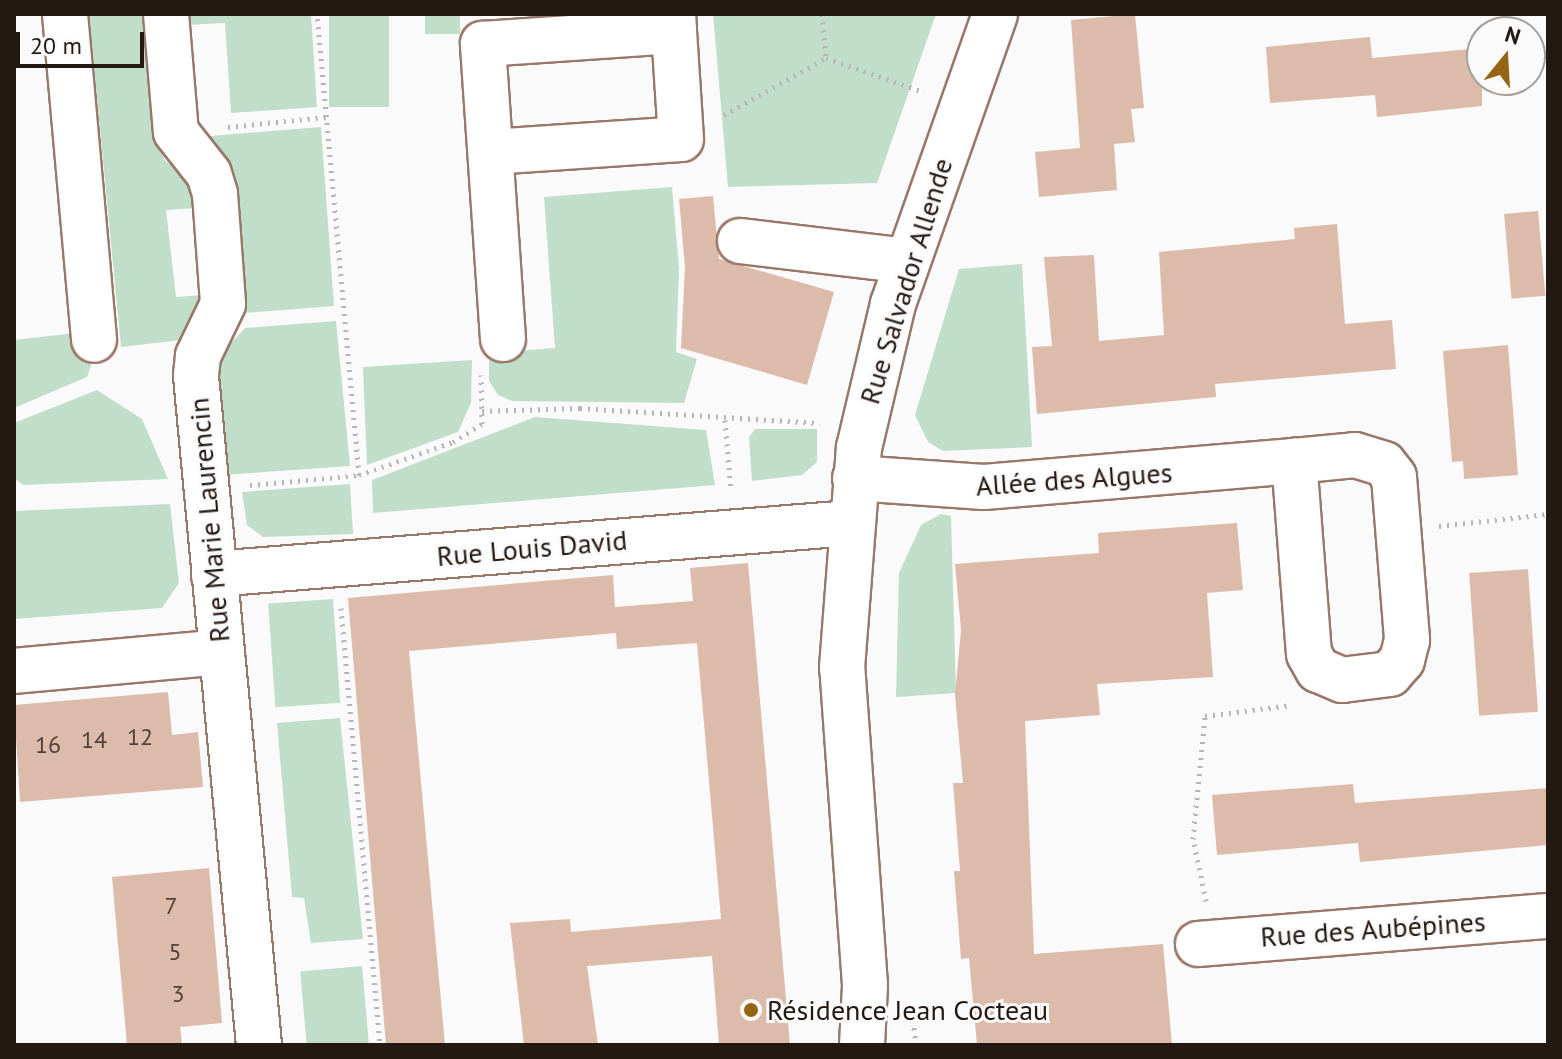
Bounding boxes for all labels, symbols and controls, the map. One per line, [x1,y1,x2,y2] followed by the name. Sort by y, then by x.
[20,16,148,66] scale bar
[1466,16,1546,96] north arrow
[1502,20,1524,51] text: N
[30,30,82,61] text: 20 m
[852,154,960,408] street label: Rue Salvador Allende
[182,396,236,644] street label: Rue Marie Laurencin
[974,455,1174,503] street label: Allée des Algues
[435,523,629,573] street label: Rue Louis David
[127,723,153,751] house number: 12
[81,726,107,754] house number: 14
[35,731,61,759] house number: 16
[164,892,178,920] house number: 7
[1259,904,1487,954] street label: Rue des Aubépines
[168,938,182,966] house number: 5
[171,980,185,1008] house number: 3
[767,993,1048,1027] place label: Résidence Jean Cocteau
[742,1001,760,1019] marker: Résidence Jean Cocteau

